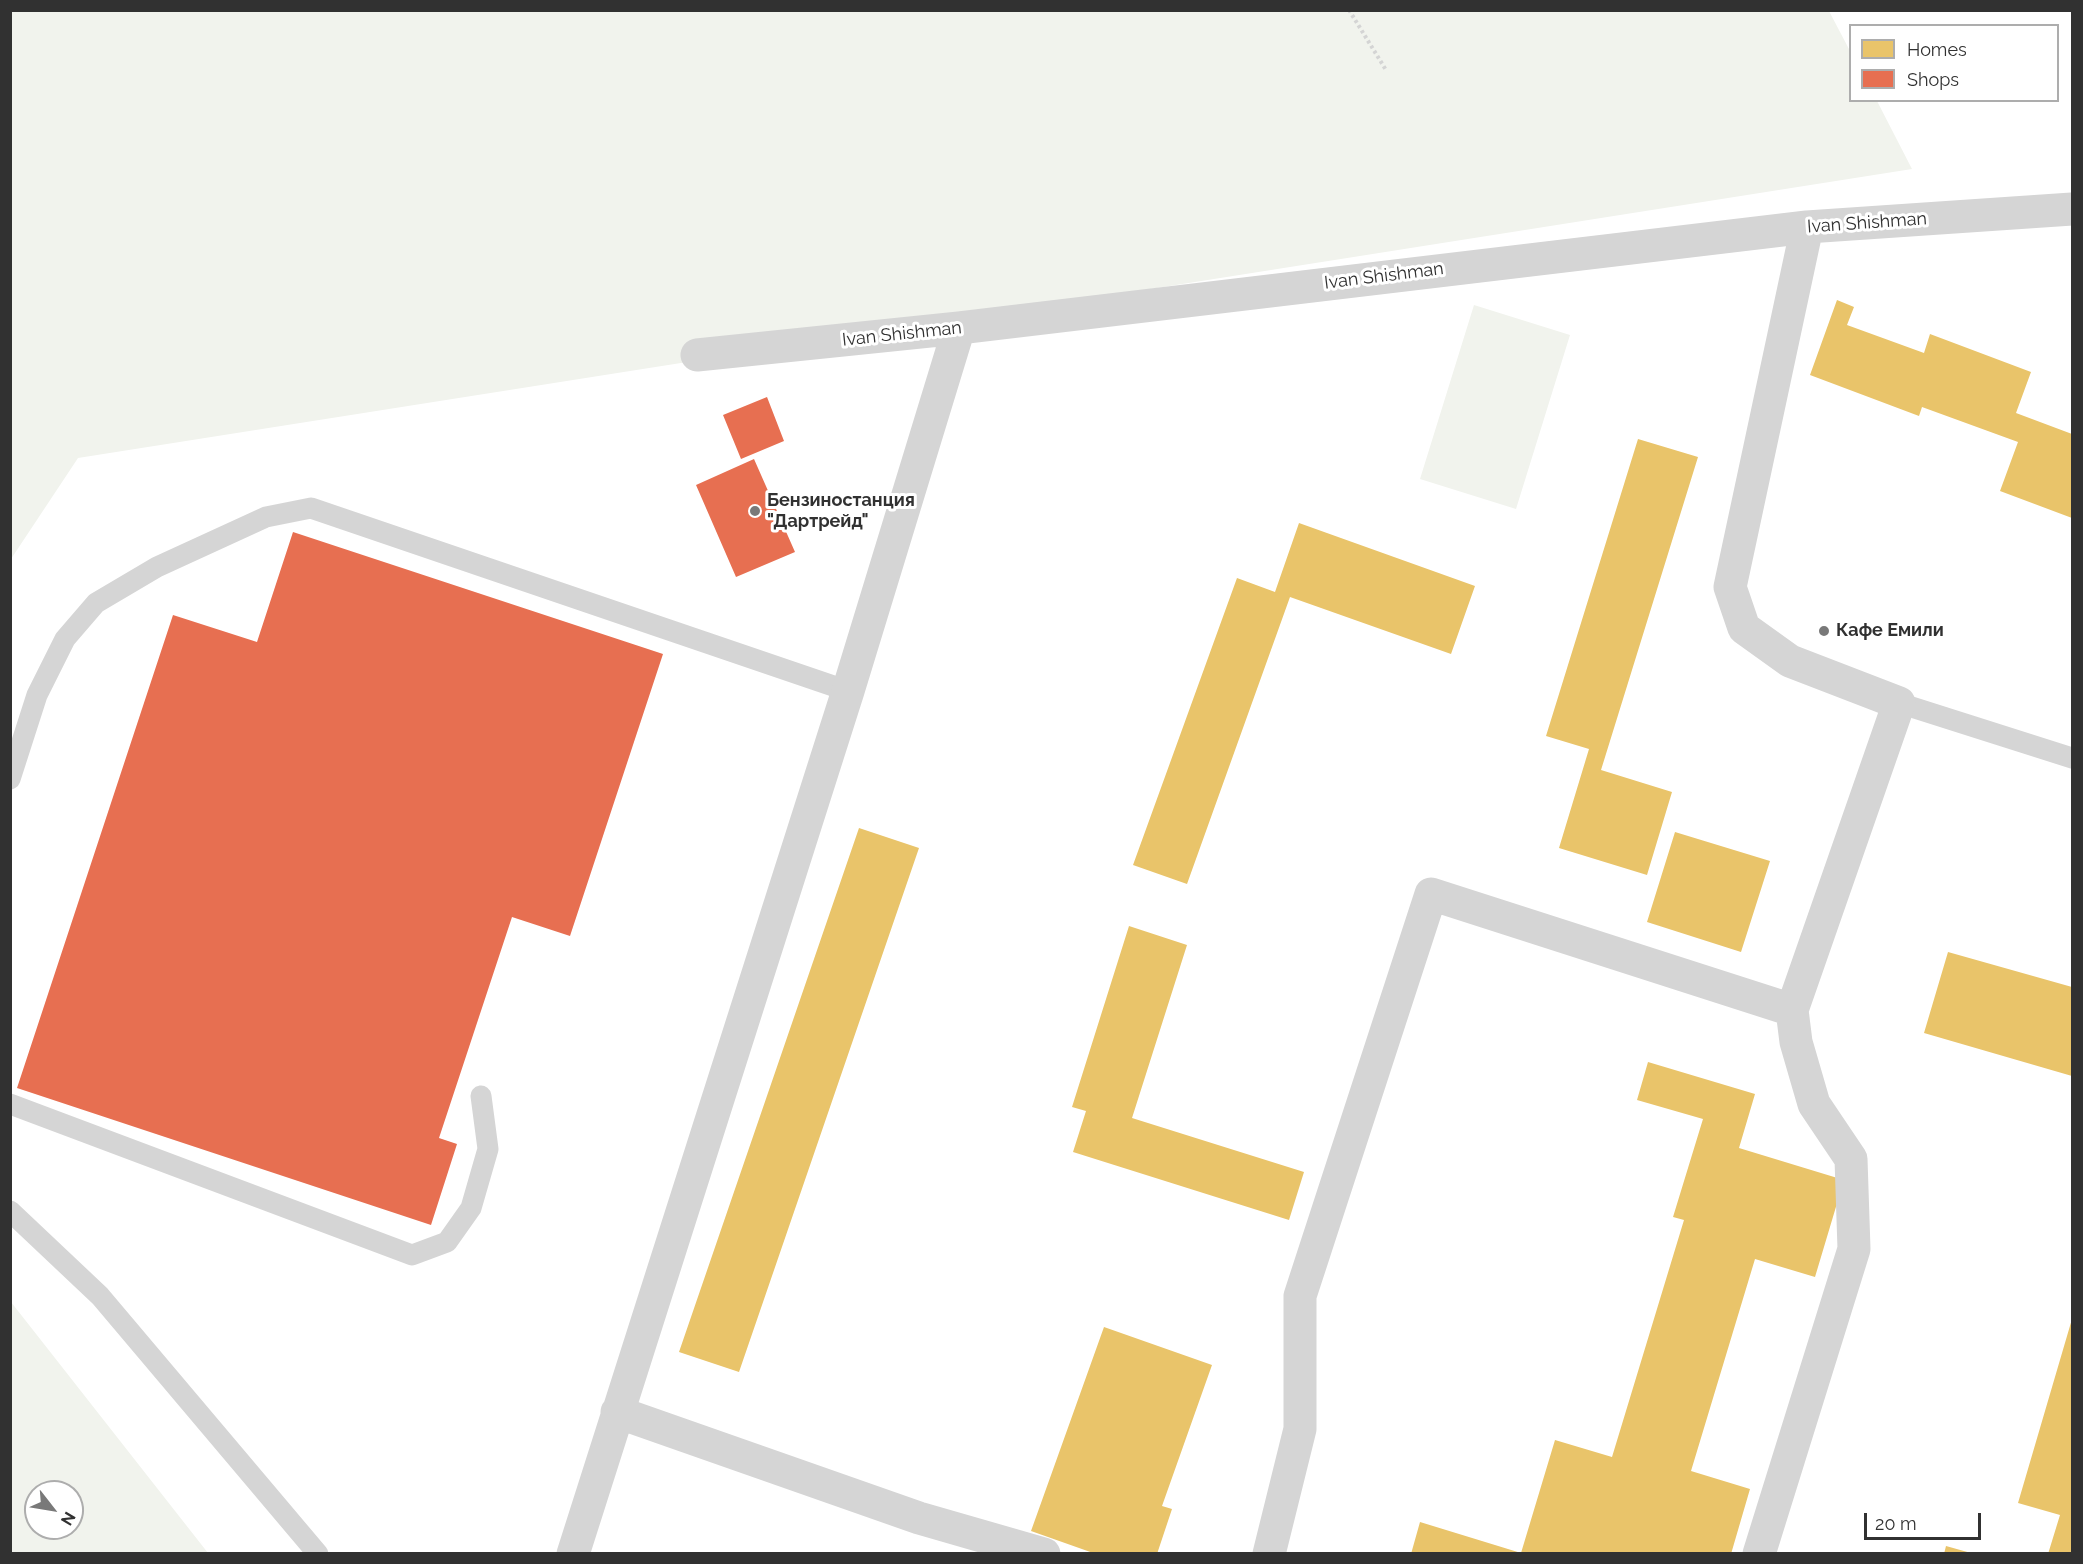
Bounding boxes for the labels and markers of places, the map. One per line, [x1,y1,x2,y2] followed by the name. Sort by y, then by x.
[767,490,915,532] place label: Бензиностанция "Дартрейд"
[748,504,762,518] marker: Бензиностанция "Дартрейд"
[1836,620,1944,642] place label: Кафе Емили
[1817,624,1831,638] marker: Кафе Емили

